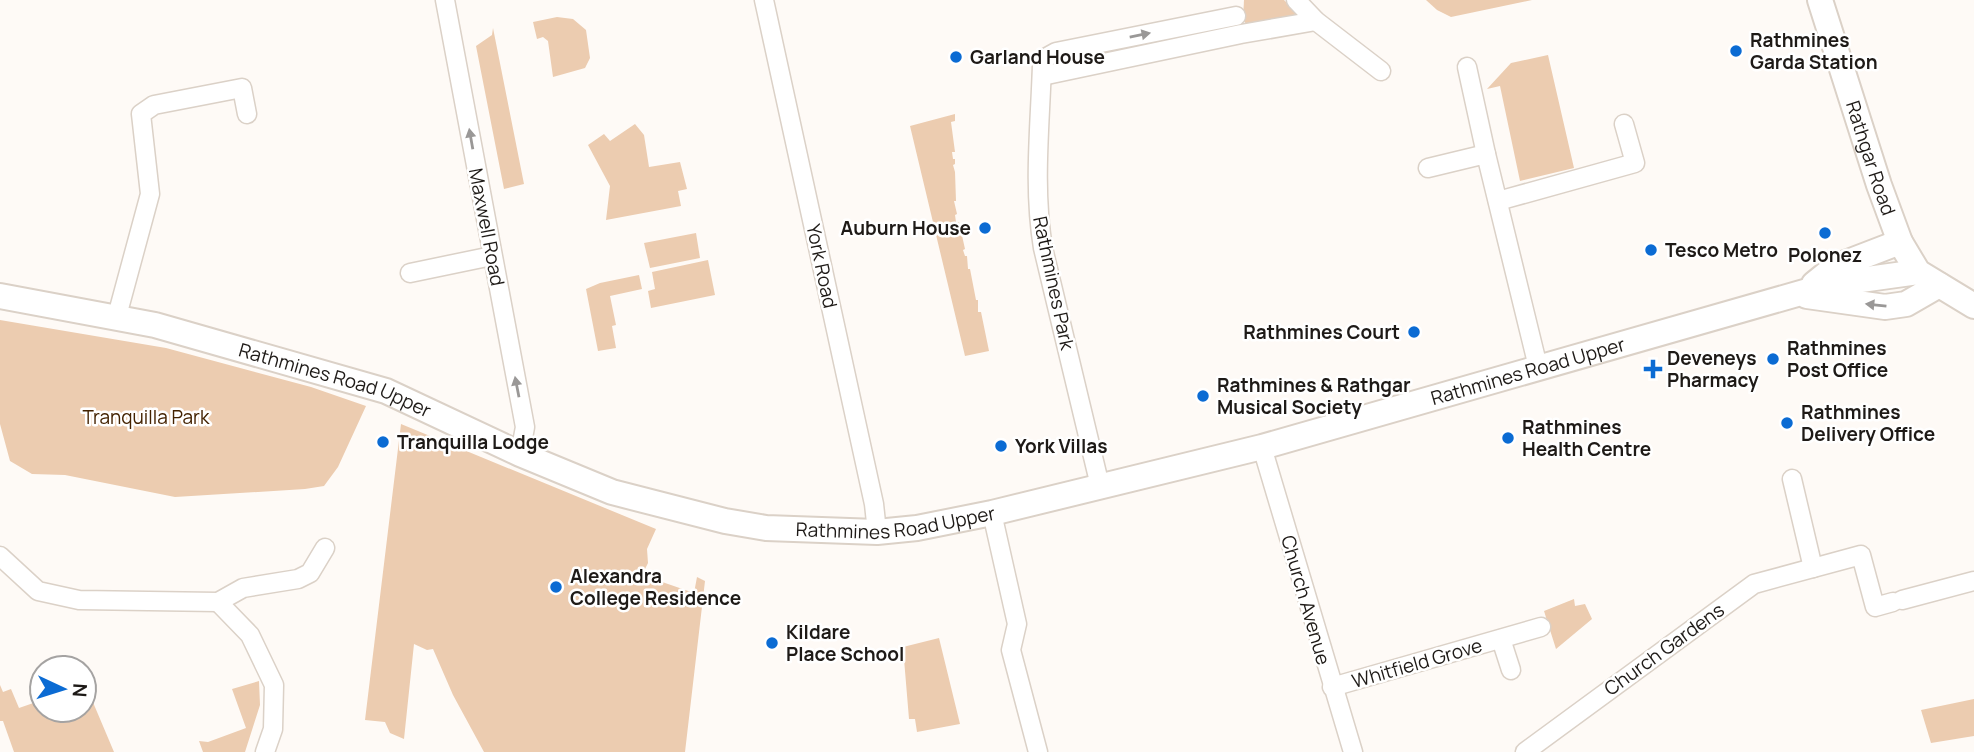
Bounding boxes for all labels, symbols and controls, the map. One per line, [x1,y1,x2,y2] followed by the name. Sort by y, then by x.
[1750,27,1878,75] place label: Rathmines Garda Station
[1129,30,1151,41] one-way arrow
[1728,43,1744,59] marker: Rathmines Garda Station
[970,44,1105,70] place label: Garland House
[948,49,964,65] marker: Garland House
[1840,98,1902,219] street label: Rathgar Road
[465,128,476,150] one-way arrow
[463,166,511,288] street label: Maxwell Road
[1027,214,1081,353] street label: Rathmines Park
[840,215,971,241] place label: Auburn House
[977,220,993,236] marker: Auburn House
[800,222,844,310] street label: York Road
[1817,225,1833,241] marker: Polonez
[1665,237,1778,263] place label: Tesco Metro
[1643,242,1659,258] marker: Tesco Metro
[1788,242,1862,268] place label: Polonez
[1865,300,1887,311] one-way arrow
[1243,319,1400,345] place label: Rathmines Court
[1406,324,1422,340] marker: Rathmines Court
[1428,331,1628,411] street label: Rathmines Road Upper
[1787,335,1888,383] place label: Rathmines Post Office
[236,337,436,423] street label: Rathmines Road Upper
[1667,345,1759,393] place label: Deveneys Pharmacy
[1765,351,1781,367] marker: Rathmines Post Office
[1645,361,1661,377] marker: Deveneys Pharmacy
[1217,372,1411,420] place label: Rathmines & Rathgar Musical Society
[512,376,523,398] one-way arrow
[1195,388,1211,404] marker: Rathmines & Rathgar Musical Society
[1801,399,1935,447] place label: Rathmines Delivery Office
[83,404,210,430] park label: Tranquilla Park
[1522,414,1651,462] place label: Rathmines Health Centre
[1779,415,1795,431] marker: Rathmines Delivery Office
[397,429,549,455] place label: Tranquilla Lodge
[1500,430,1516,446] marker: Rathmines Health Centre
[1015,433,1107,459] place label: York Villas
[375,434,391,450] marker: Tranquilla Lodge
[993,438,1009,454] marker: York Villas
[795,500,998,545] street label: Rathmines Road Upper
[1275,532,1337,668] street label: Church Avenue
[570,563,741,611] place label: Alexandra College Residence
[548,579,564,595] marker: Alexandra College Residence
[1599,597,1729,701] street label: Church Gardens
[786,619,904,667] place label: Kildare Place School
[1349,632,1485,694] street label: Whitfield Grove
[764,635,780,651] marker: Kildare Place School
[28,654,98,724] north arrow
[67,682,93,698] text: N

